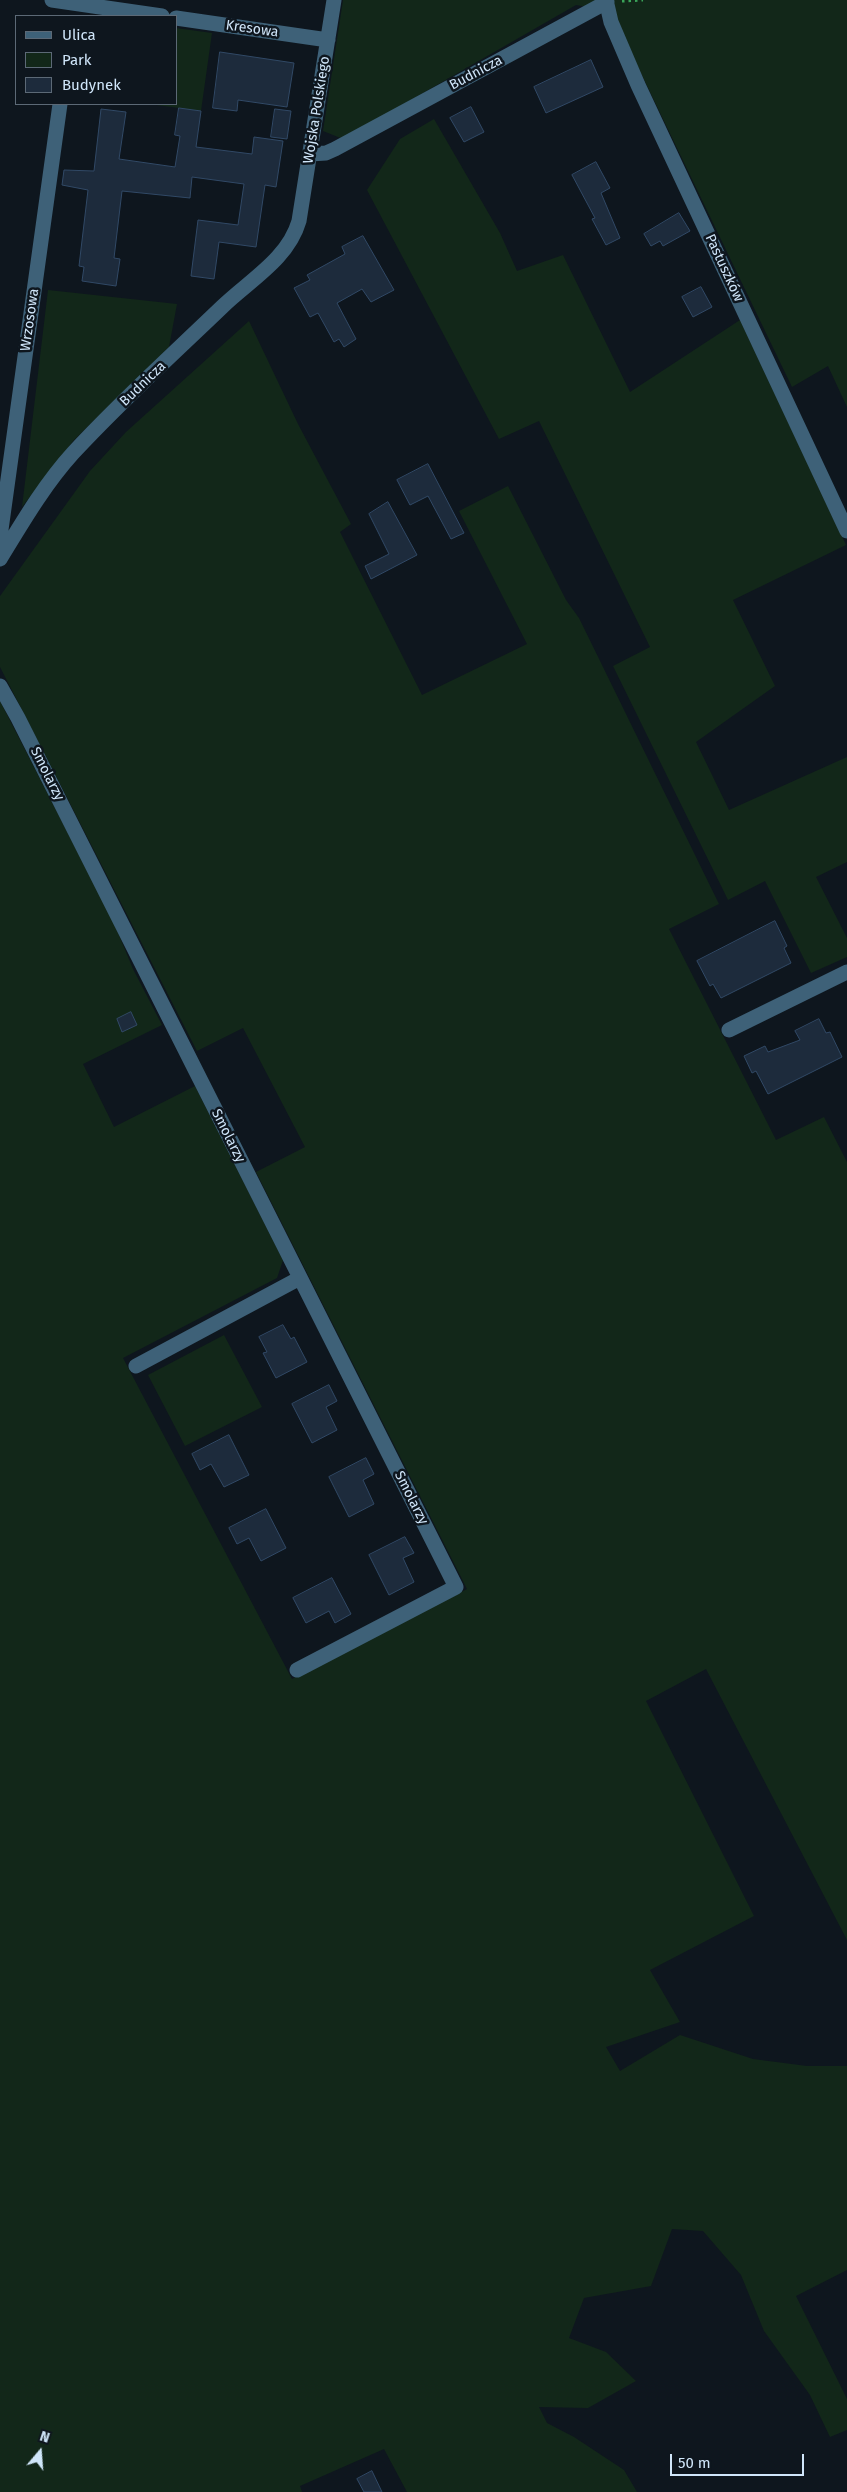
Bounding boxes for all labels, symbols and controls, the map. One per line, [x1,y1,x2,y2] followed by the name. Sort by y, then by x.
[15,15,178,105] legend
[225,17,279,41] street label: Kresowa
[62,26,96,44] text: Ulica
[62,51,92,69] text: Park
[447,52,505,94] street label: Budnicza
[300,55,334,165] street label: Wojska Polskiego
[62,76,121,94] text: Budynek
[701,232,747,304] street label: Pastuszków
[17,288,43,352] street label: Wrzosowa
[117,358,169,410] street label: Budnicza
[26,744,68,804] street label: Smolarzy
[207,1106,249,1166] street label: Smolarzy
[390,1468,432,1528] street label: Smolarzy
[15,2427,65,2477] north arrow
[38,2428,52,2447] text: N
[672,2444,806,2476] scale bar
[678,2454,711,2472] text: 50 m

